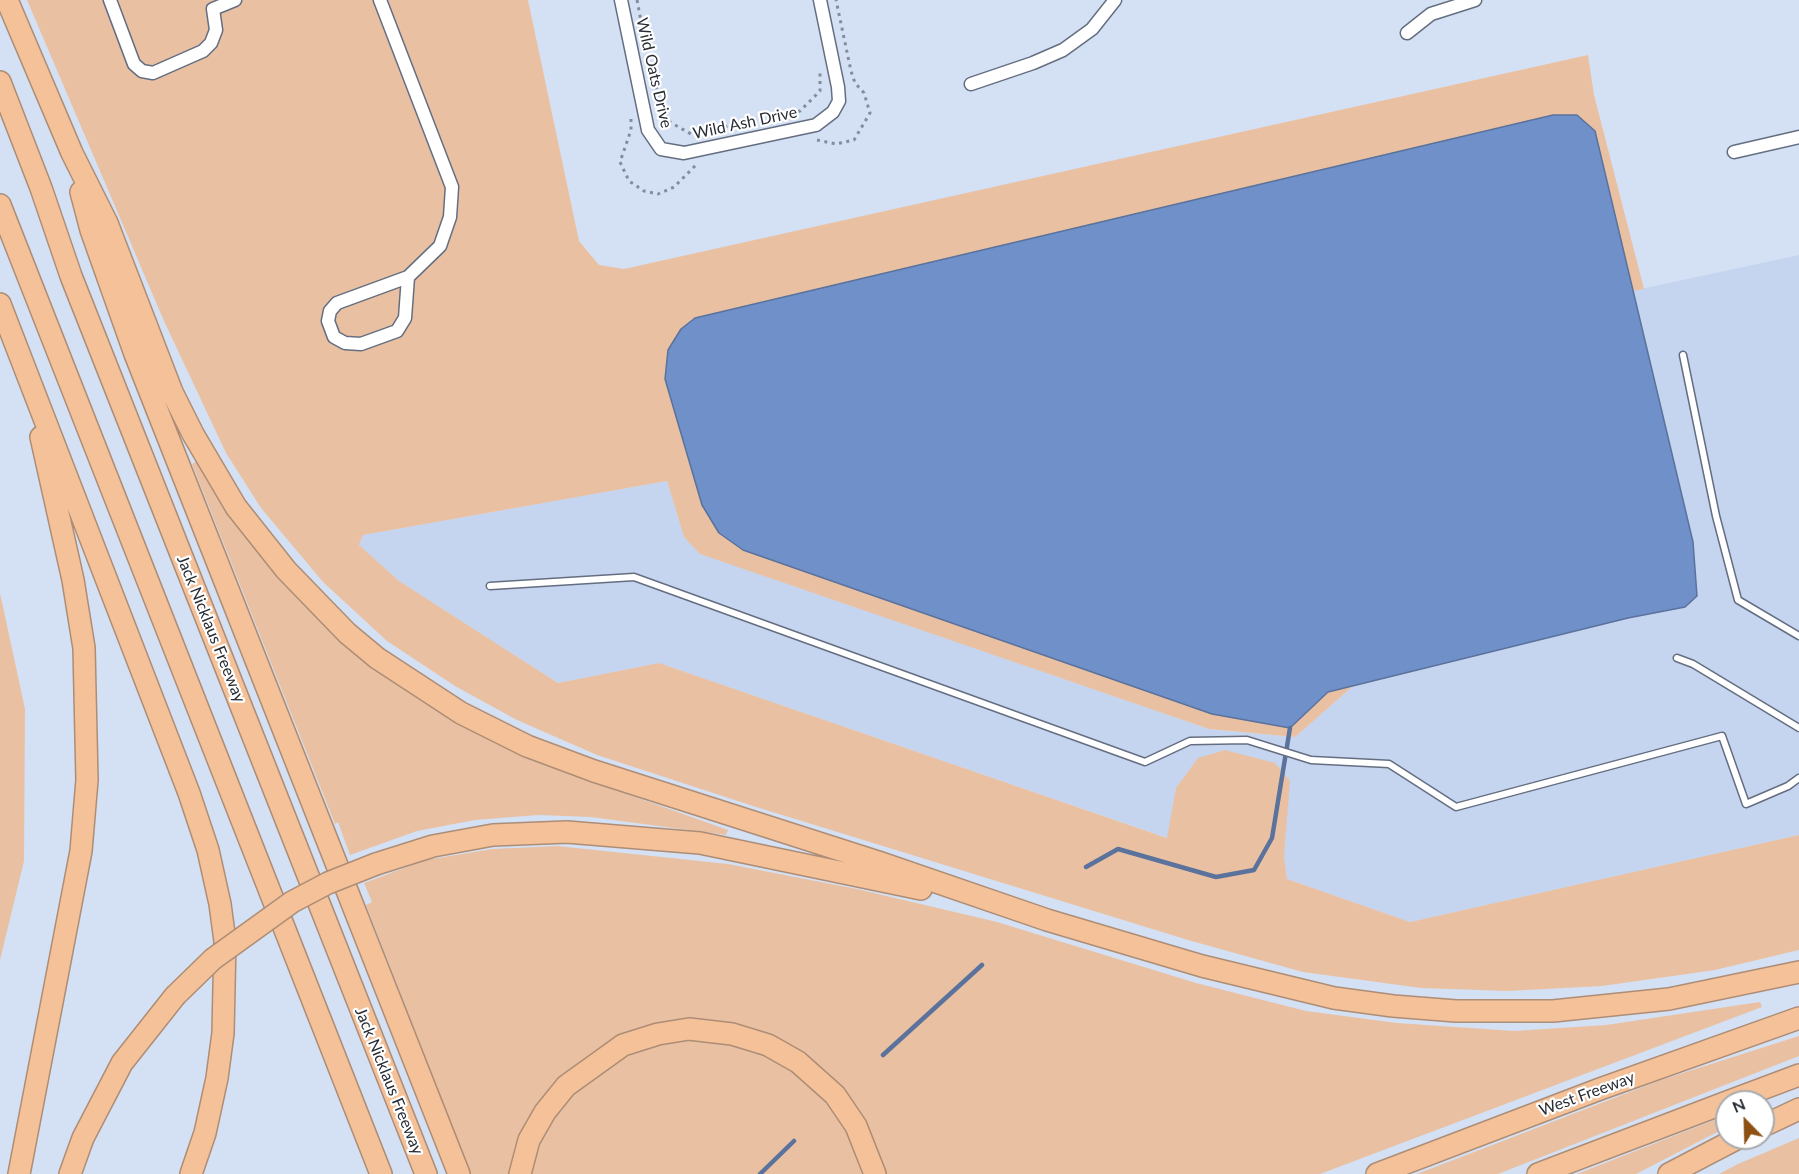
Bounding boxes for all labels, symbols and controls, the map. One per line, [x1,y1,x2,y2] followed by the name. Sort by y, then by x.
[632,16,676,130] street label: Wild Oats Drive
[691,103,799,143] street label: Wild Ash Drive
[173,553,249,705] street label: Jack Nicklaus Freeway
[351,1005,427,1157] street label: Jack Nicklaus Freeway
[1537,1068,1637,1120] street label: West Freeway
[1715,1090,1775,1150] north arrow
[1729,1094,1748,1116] text: N

